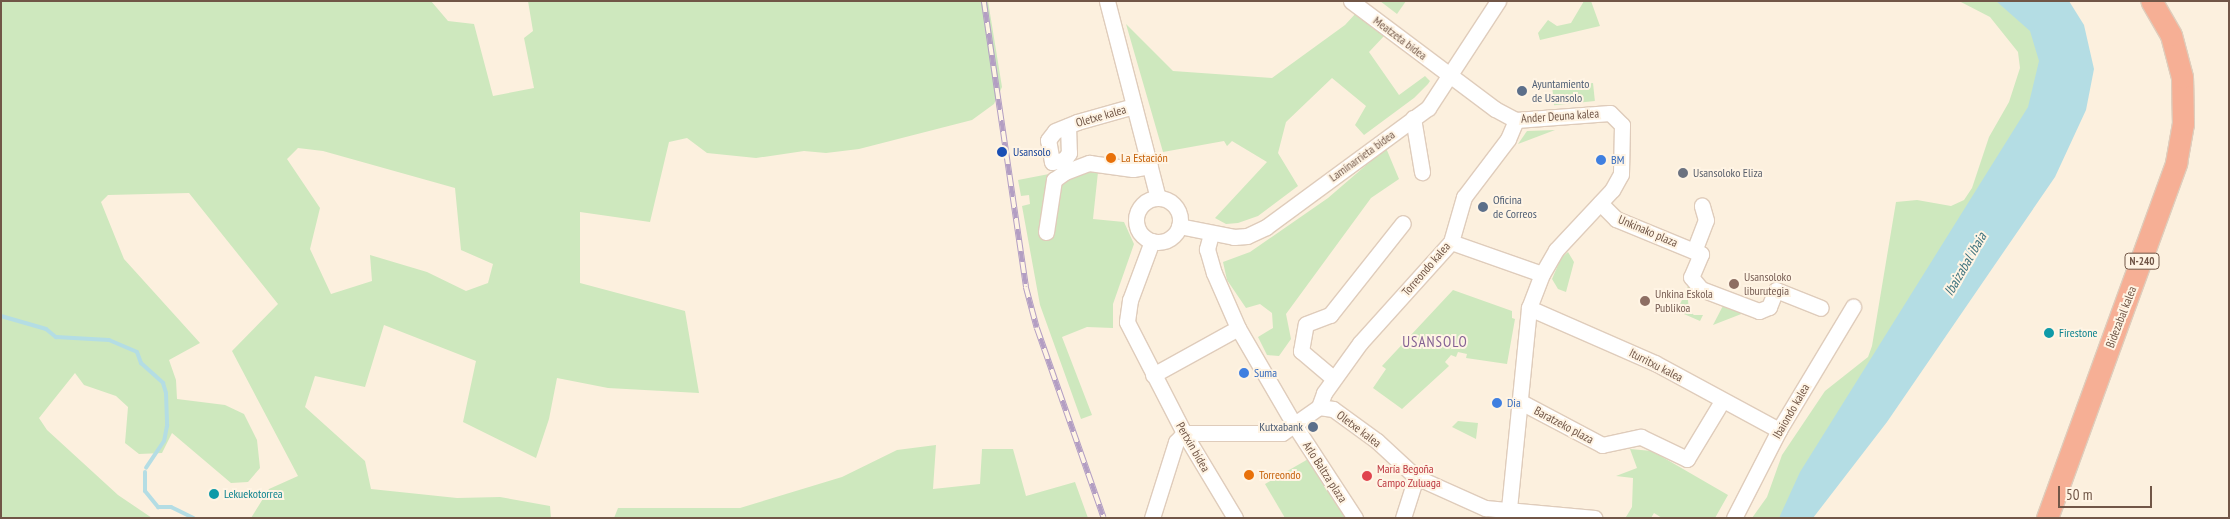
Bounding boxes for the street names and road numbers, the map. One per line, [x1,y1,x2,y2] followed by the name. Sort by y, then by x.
[1370,13,1430,63] street label: Meatzeta bidea
[1074,102,1128,130] street label: Oletxe kalea
[1521,106,1599,126] street label: Ander Deuna kalea
[1326,127,1398,185] street label: Laminarrieta bidea
[1616,212,1680,250] street label: Unkinako plaza
[1399,239,1453,299] street label: Torreondo kalea
[2124,252,2160,270] road number: N-240
[2103,284,2139,350] street label: Bidezabal kalea
[1627,345,1685,385] street label: Iturritxu kalea
[1770,381,1812,441] street label: Ibaiondo kalea
[1532,403,1596,447] street label: Baratzeko plaza
[1334,408,1384,450] street label: Oletxe kalea
[1173,420,1213,474] street label: Pertxin bidea
[1300,439,1350,505] street label: Arlo Baltza plaza

